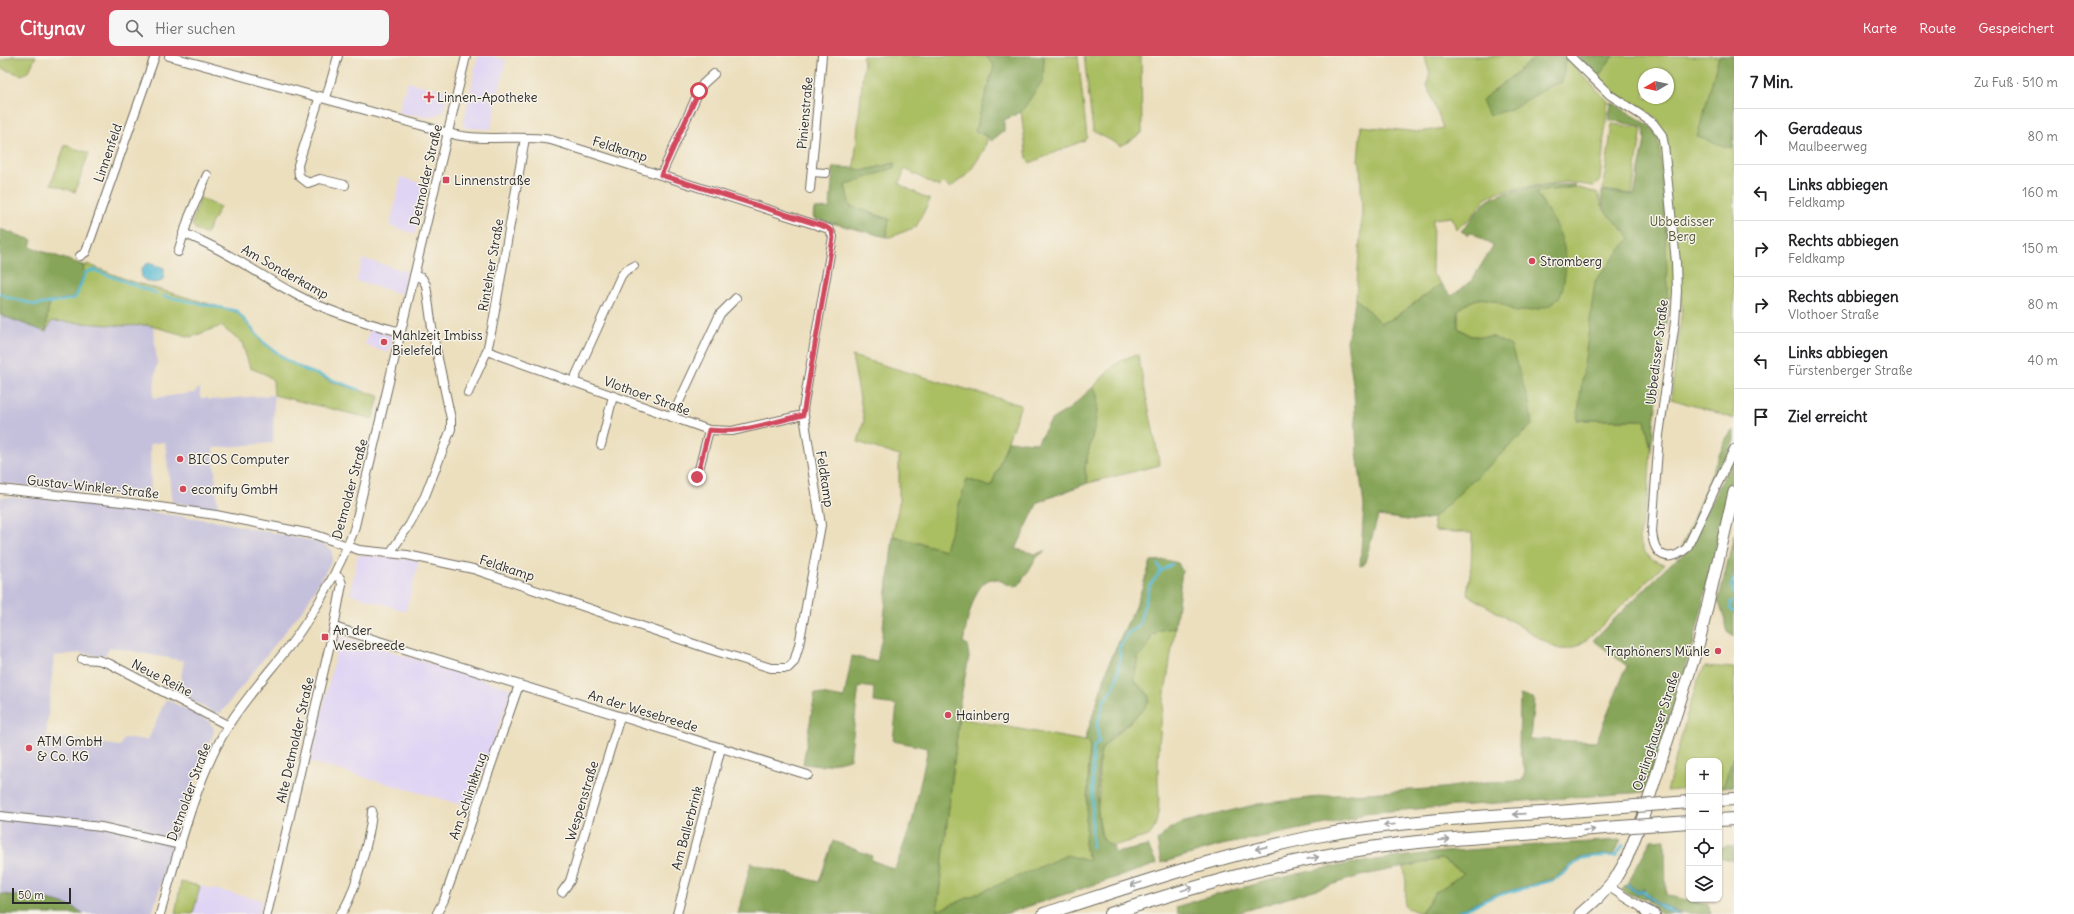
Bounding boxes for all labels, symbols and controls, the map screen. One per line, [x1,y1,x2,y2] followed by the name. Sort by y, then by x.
[109,10,389,46] search box
[20,16,85,40] text: Citynav
[123,17,145,39] icon: search
[155,19,236,38] text: Hier suchen
[1863,19,1897,37] text: Karte
[1919,19,1956,37] text: Route
[1978,19,2054,37] text: Gespeichert
[1638,68,1674,104] north arrow
[1750,71,1793,93] text: 7 Min.
[1974,74,2058,91] text: Zu Fuß · 510 m
[793,76,817,150] street label: Pinienstraße
[690,82,708,100] route start
[437,89,537,106] place label: Linnen-Apotheke
[424,92,434,102] marker: Linnen-Apotheke
[1788,119,1862,138] text: Geradeaus
[90,121,126,185] street label: Linnenfeld
[406,123,446,227] street label: Detmolder Straße
[1750,126,1772,148] icon: ahead
[2027,128,2058,145] text: 80 m
[590,133,650,165] street label: Feldkamp
[1788,138,1867,155] text: Maulbeerweg
[454,172,531,189] place label: Linnenstraße
[441,175,451,185] marker: Linnenstraße
[1788,175,1888,194] text: Links abbiegen
[1750,182,1772,204] icon: left
[2022,184,2058,201] text: 160 m
[1788,194,1845,211] text: Feldkamp
[1650,213,1715,245] park label: Ubbedisser Berg
[474,217,508,313] street label: Rintelner Straße
[1788,231,1899,250] text: Rechts abbiegen
[1750,238,1772,260] icon: right
[2022,240,2058,257] text: 150 m
[238,241,332,303] street label: Am Sonderkamp
[1788,250,1845,267] text: Feldkamp
[1540,253,1602,270] place label: Stromberg
[1527,256,1537,266] marker: Stromberg
[1788,287,1899,306] text: Rechts abbiegen
[1750,294,1772,316] icon: right
[2027,296,2058,313] text: 80 m
[1642,298,1672,406] street label: Ubbedisser Straße
[1788,306,1879,323] text: Vlothoer Straße
[392,327,483,359] place label: Mahlzeit Imbiss Bielefeld
[379,337,389,347] marker: Mahlzeit Imbiss Bielefeld
[1788,343,1888,362] text: Links abbiegen
[1750,350,1772,372] icon: left
[2027,352,2058,369] text: 40 m
[1788,362,1913,379] text: Fürstenberger Straße
[601,372,693,420] street label: Vlothoer Straße
[1750,406,1772,428] icon: arrive
[1788,407,1867,426] text: Ziel erreicht
[328,437,372,541] street label: Detmolder Straße
[812,450,838,508] street label: Feldkamp
[188,451,290,468] place label: BICOS Computer
[175,454,185,464] marker: BICOS Computer
[688,468,706,486] route end
[26,472,160,502] street label: Gustav-Winkler-Straße
[191,481,278,498] place label: ecomify GmbH
[178,484,188,494] marker: ecomify GmbH
[477,551,537,585] street label: Feldkamp
[333,622,405,654] place label: An der Wesebreede
[320,632,330,642] marker: An der Wesebreede
[1605,643,1710,660] place label: Traphöners Mühle
[1713,646,1723,656] marker: Traphöners Mühle
[129,655,195,701] street label: Neue Reihe
[1629,669,1683,793] street label: Oerlinghauser Straße
[272,675,318,805] street label: Alte Detmolder Straße
[586,686,700,736] street label: An der Wesebreede
[956,707,1010,724] place label: Hainberg
[943,710,953,720] marker: Hainberg
[37,733,102,765] place label: ATM GmbH & Co. KG
[163,741,215,843] street label: Detmolder Straße
[24,743,34,753] marker: ATM GmbH & Co. KG
[445,750,491,842] street label: Am Schlinkkrug
[1686,758,1722,902] map controls
[1686,758,1722,794] button: +
[562,759,602,843] street label: Wespenstraße
[668,784,706,872] street label: Am Ballerbrink
[1686,794,1722,830] button: −
[1513,811,1526,818] one-way arrow
[1383,821,1396,829] one-way arrow
[1582,826,1595,833] one-way arrow
[1686,830,1722,866] button: locate
[1437,836,1450,843] one-way arrow
[1255,845,1268,852] one-way arrow
[1306,853,1319,861] one-way arrow
[1686,866,1722,902] button: layers
[1130,881,1143,888] one-way arrow
[1180,885,1193,892] one-way arrow
[12,886,71,905] scale bar
[18,888,44,902] text: 50 m

